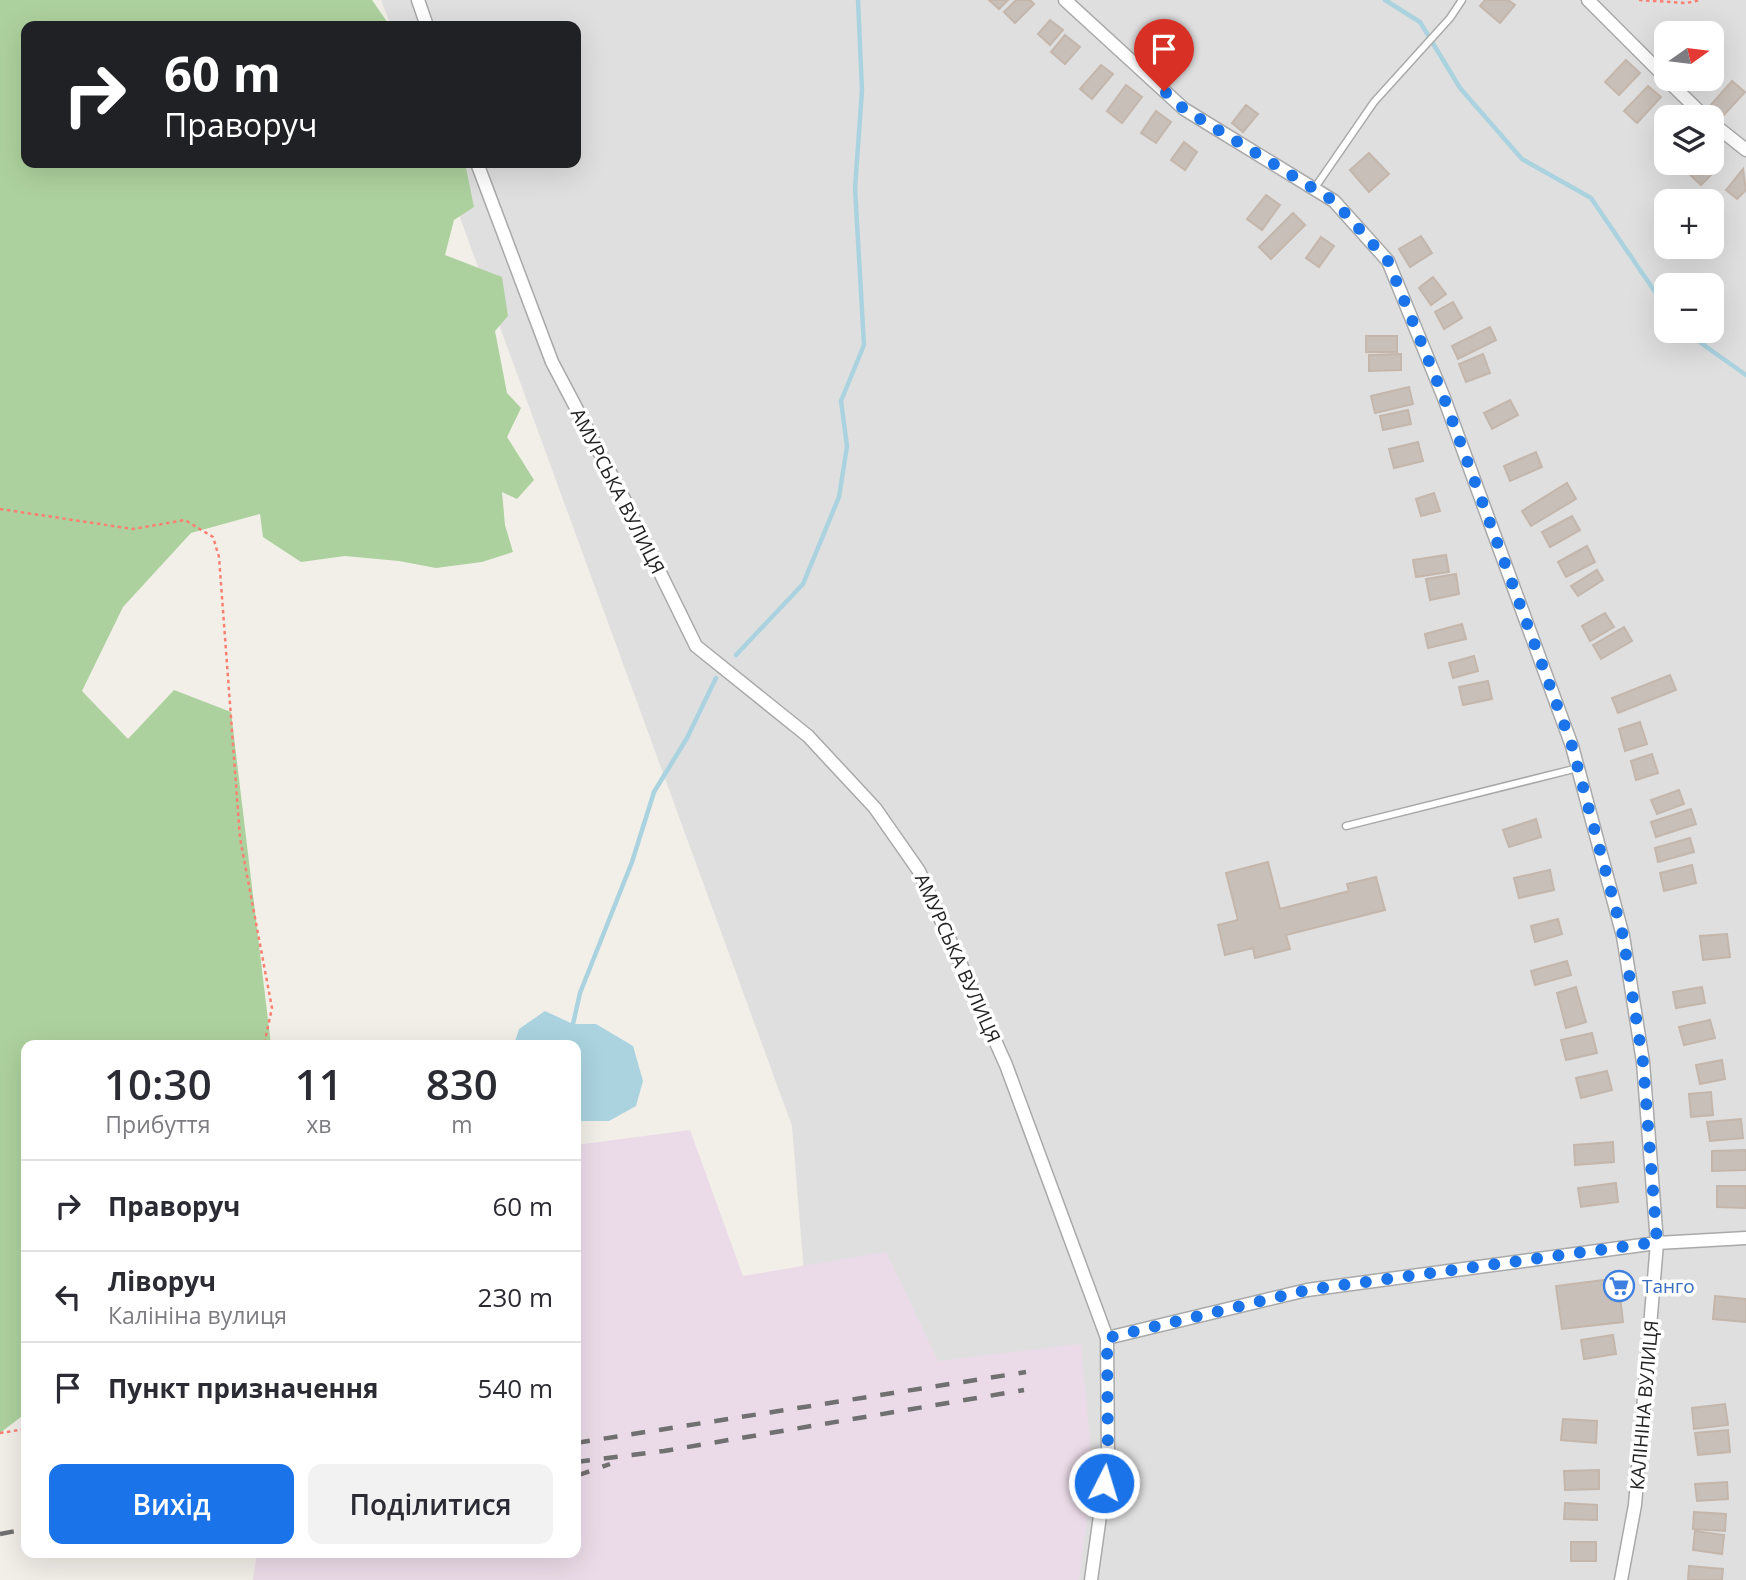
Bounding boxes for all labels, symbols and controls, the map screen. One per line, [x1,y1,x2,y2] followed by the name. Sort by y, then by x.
[1134,19,1194,91] pin
[1654,21,1724,91] north arrow
[1654,21,1724,343] map controls
[1145,30,1183,68] icon: arrive
[164,40,281,106] text: 60 m
[49,49,140,140] icon: right
[164,103,317,146] text: Праворуч
[1654,105,1724,175] button: layers
[1654,189,1724,259] button: +
[1654,273,1724,343] button: −
[565,404,671,578] street label: АМУРСЬКА ВУЛИЦЯ
[909,869,1007,1047] street label: АМУРСЬКА ВУЛИЦЯ
[104,1055,212,1112] text: 10:30
[295,1055,343,1112] text: 11
[426,1055,498,1112] text: 830
[105,1108,210,1140] text: Прибуття
[306,1108,331,1140] text: хв
[451,1108,473,1140] text: m
[49,1187,87,1225] icon: right
[108,1188,240,1224] text: Праворуч
[492,1188,553,1224] text: 60 m
[108,1263,216,1299] text: Ліворуч
[1602,1269,1636,1303] supermarket icon: Танго
[1642,1273,1695,1299] place label: Танго
[49,1278,87,1316] icon: left
[478,1279,553,1315] text: 230 m
[108,1299,287,1331] text: Калініна вулиця
[1624,1319,1664,1491] street label: КАЛІНІНА ВУЛИЦЯ
[49,1369,87,1407] icon: arrive
[108,1370,378,1406] text: Пункт призначення
[478,1370,553,1406] text: 540 m
[1067,1446,1141,1520] position arrow
[49,1464,294,1544] button: Вихід
[308,1464,553,1544] button: Поділитися

